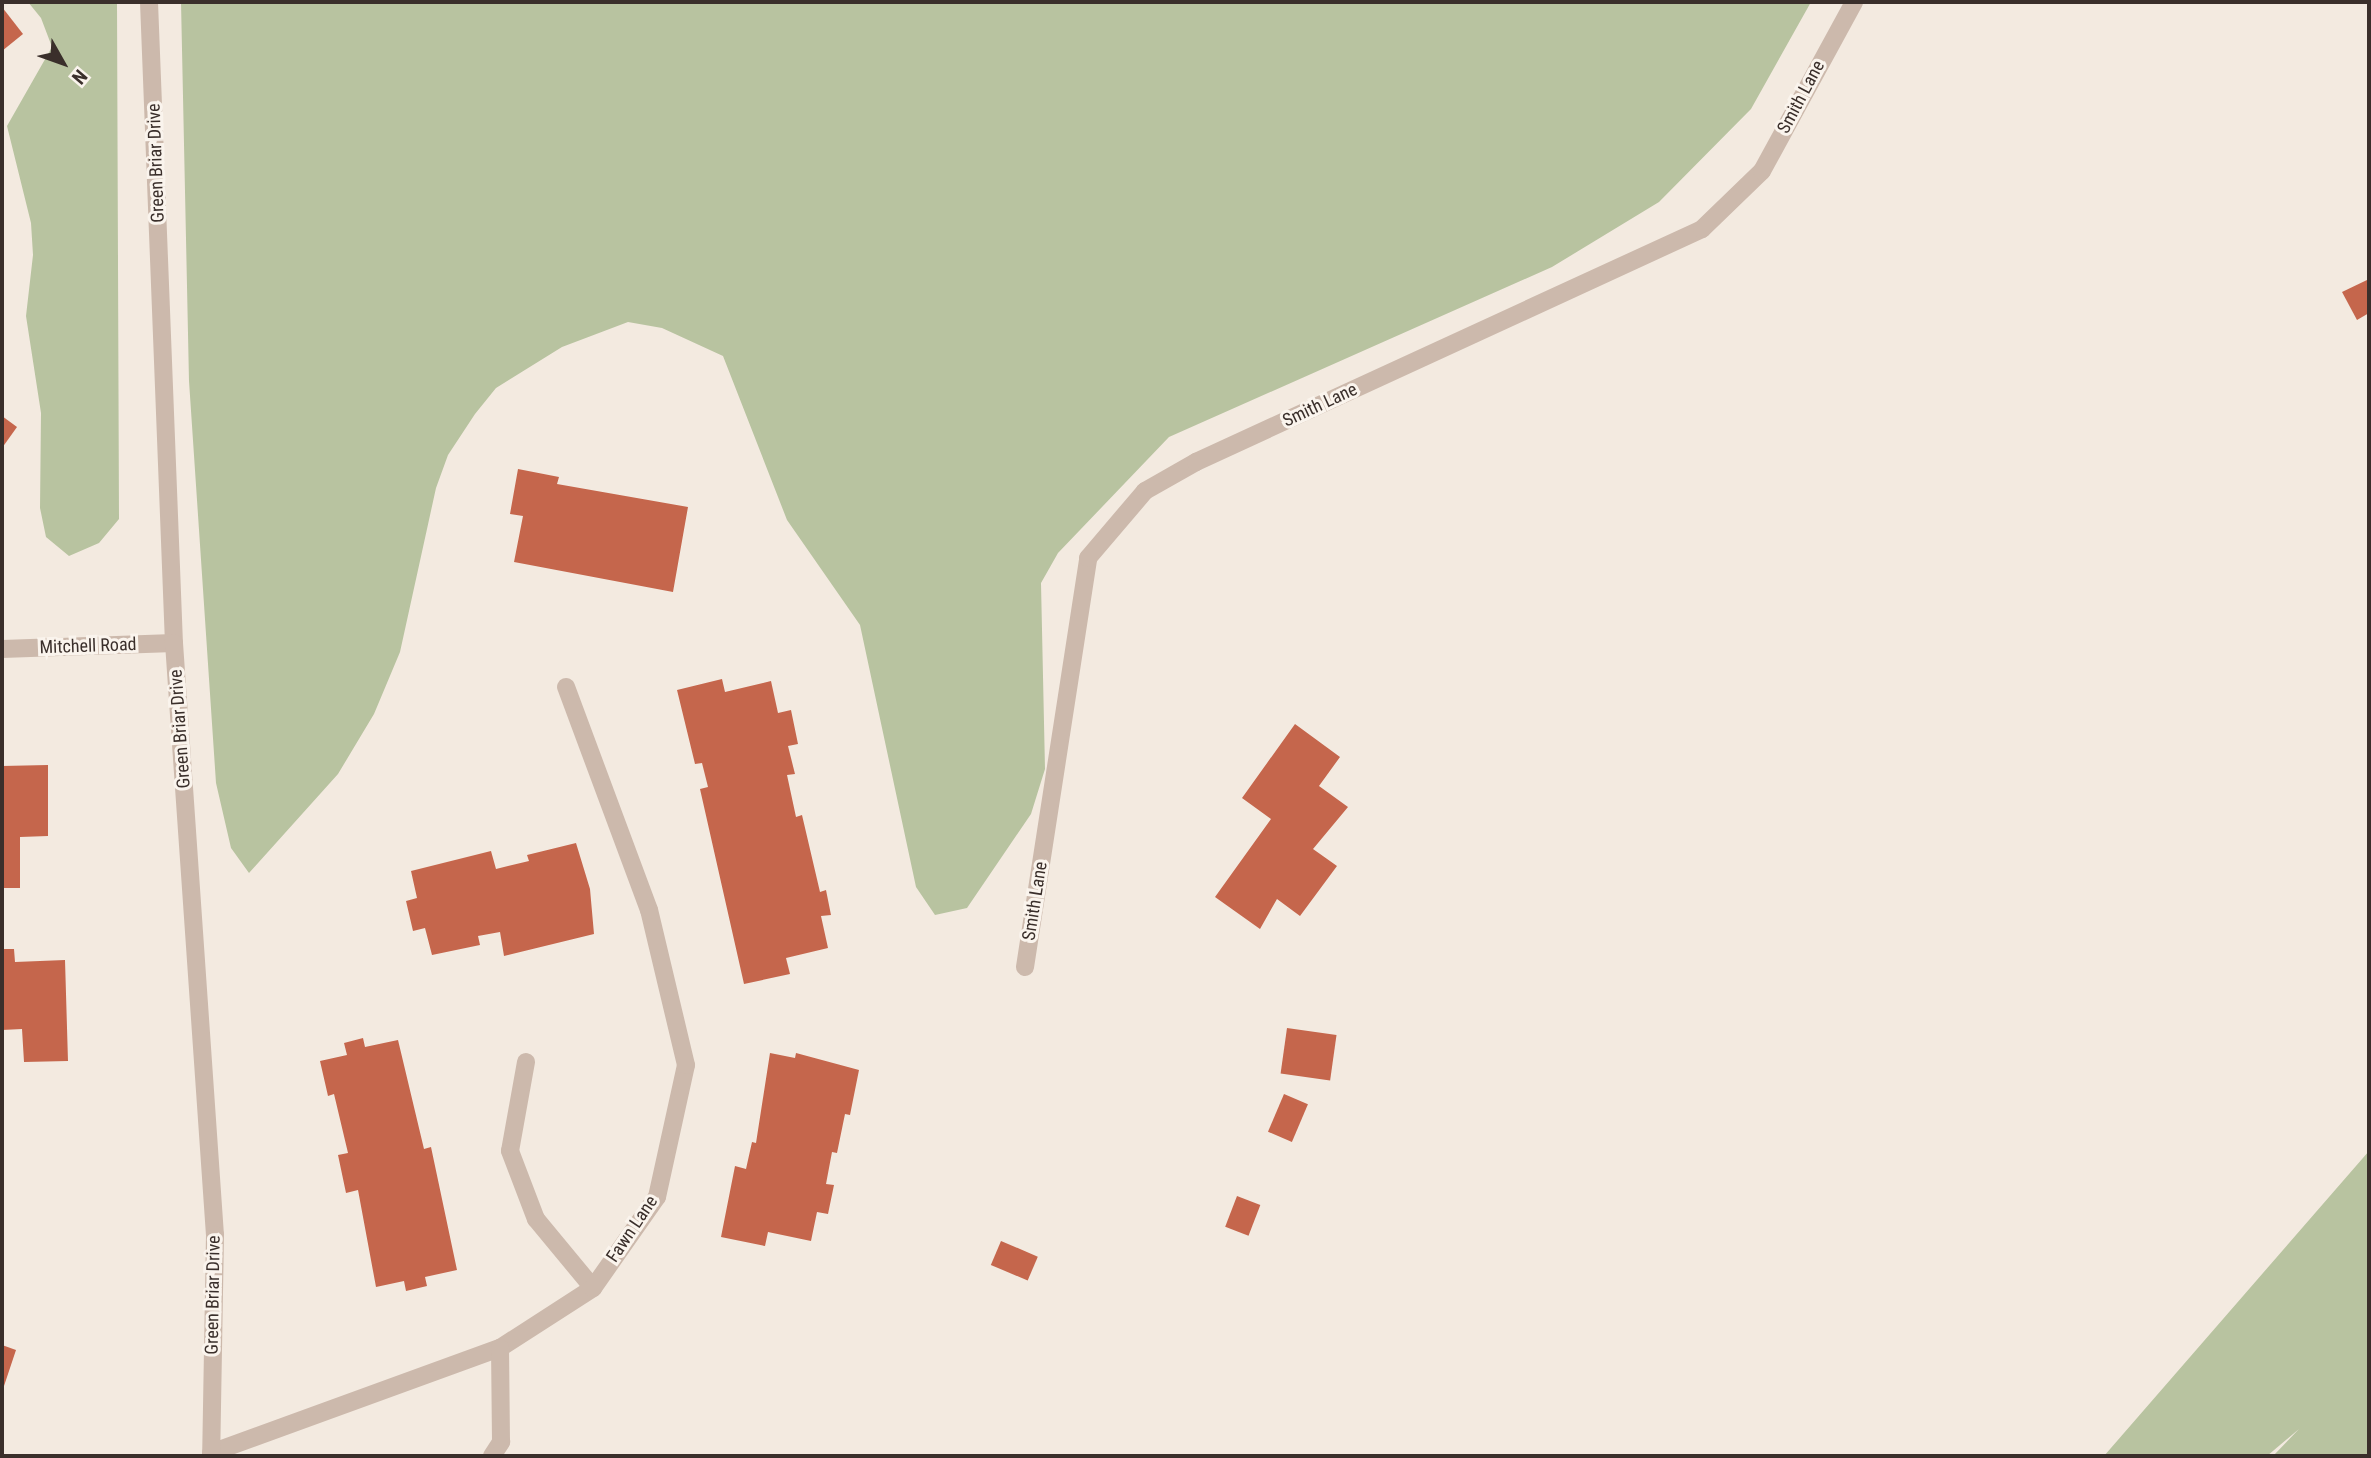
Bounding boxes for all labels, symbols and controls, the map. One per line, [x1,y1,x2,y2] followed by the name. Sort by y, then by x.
[28,28,98,98] north arrow
[1773,57,1829,137] street label: Smith Lane
[67,65,92,89] text: N
[143,103,169,223] street label: Green Briar Drive
[1279,378,1361,432] street label: Smith Lane
[39,634,137,658] street label: Mitchell Road
[165,669,195,789] street label: Green Briar Drive
[1018,860,1052,942] street label: Smith Lane
[602,1192,662,1266] street label: Fawn Lane
[201,1235,225,1355] street label: Green Briar Drive

